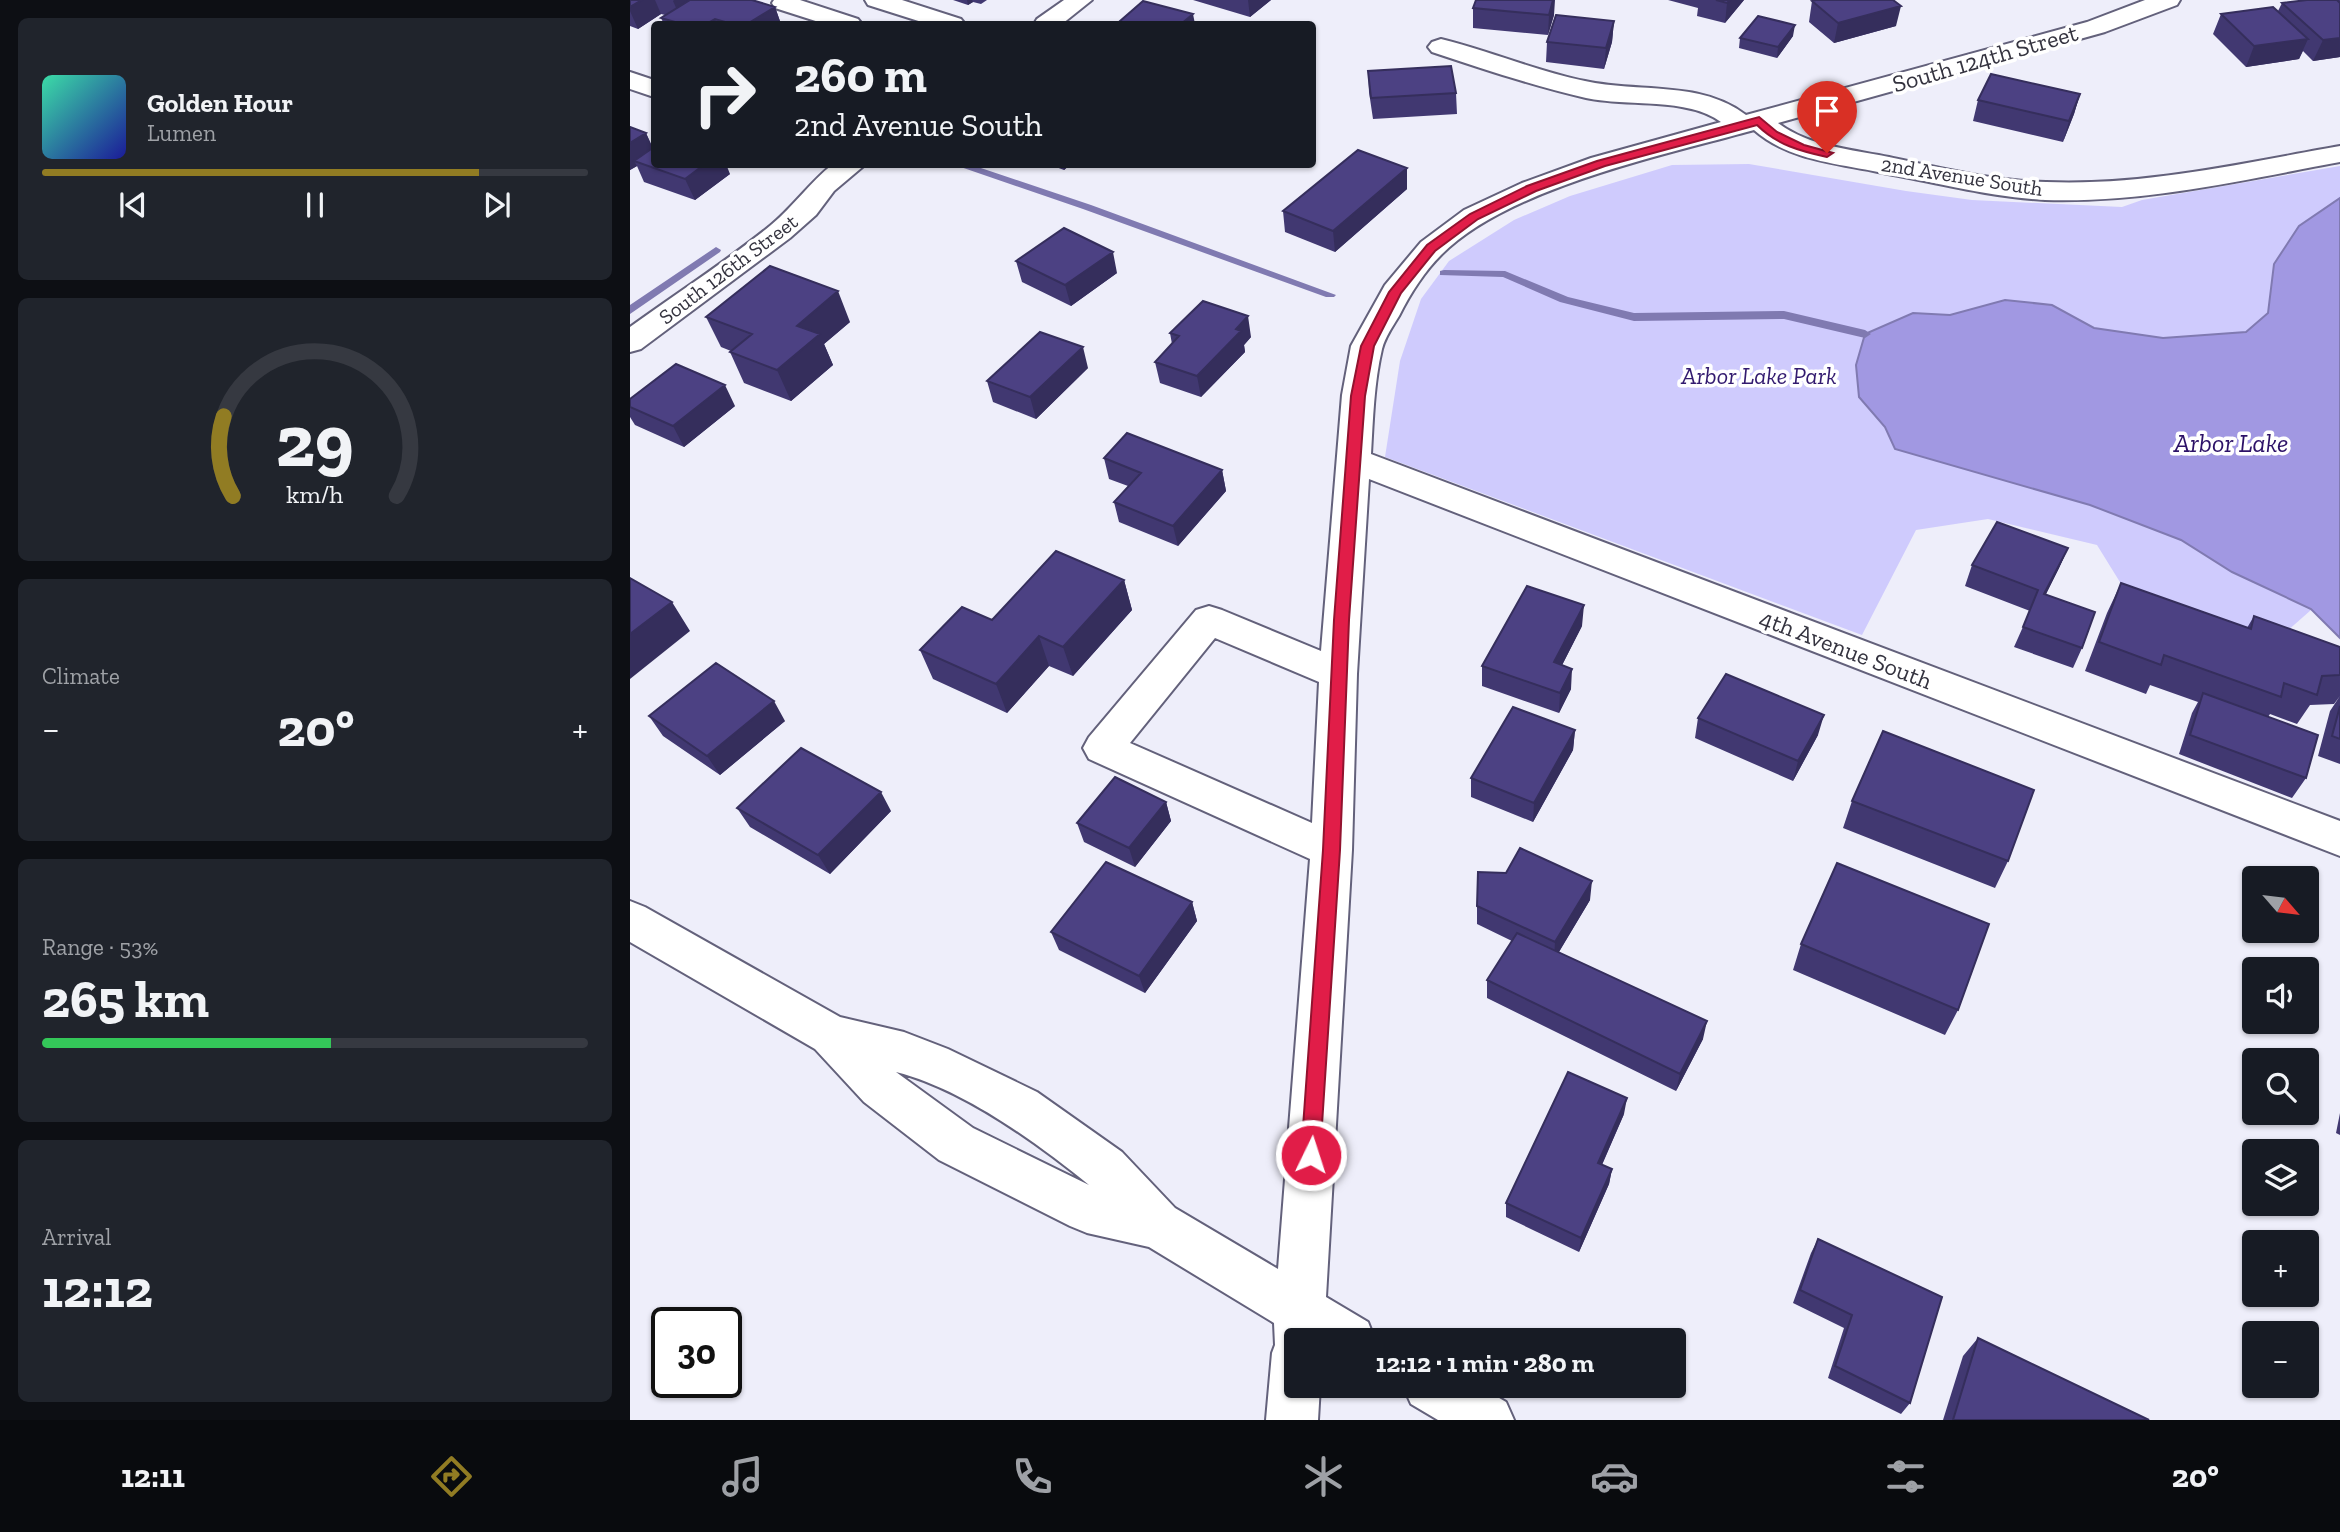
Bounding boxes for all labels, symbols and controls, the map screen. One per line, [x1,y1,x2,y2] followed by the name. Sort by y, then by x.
[1889,18,2081,98] street label: South 124th Street
[794,46,927,105] text: 260 m
[679,49,770,140] icon: right
[1797,81,1857,153] pin
[147,87,293,119] text: Golden Hour
[1808,92,1846,130] icon: arrive
[794,106,1043,144] text: 2nd Avenue South
[147,119,216,147] text: Lumen
[1879,151,2045,201] street label: 2nd Avenue South
[114,186,152,224] icon: previous
[296,186,334,224] icon: pause
[478,186,516,224] icon: next
[654,209,803,329] street label: South 126th Street
[1680,361,1837,390] park label: Arbor Lake Park
[276,397,354,485] text: 29
[2173,427,2288,459] water label: Arbor Lake
[286,478,344,508] text: km/h
[1756,603,1937,695] street label: 4th Avenue South
[42,662,120,690] text: Climate
[278,697,354,759] text: 20°
[42,706,60,752] text: −
[572,706,588,752] text: +
[2242,866,2319,943] north arrow
[2242,866,2319,1398] map controls
[42,933,158,961] text: Range · 53%
[2242,957,2319,1034] button: sound
[42,968,209,1030] text: 265 km
[2242,1048,2319,1125] button: search
[1274,1118,1348,1192] position arrow
[2242,1139,2319,1216] button: layers
[42,1223,111,1251] text: Arrival
[2242,1230,2319,1307] button: +
[42,1258,153,1320] text: 12:12
[651,1307,742,1398] speed limit sign: 30
[2242,1321,2319,1398] button: −
[1376,1347,1594,1379] text: 12:12 · 1 min · 280 m
[427,1452,476,1501] icon: directions
[718,1452,767,1501] icon: music
[1008,1452,1057,1501] icon: phone
[1299,1452,1348,1501] icon: climate
[1590,1452,1639,1501] icon: car
[1881,1452,1930,1501] icon: filters
[121,1457,185,1495] text: 12:11
[2172,1457,2219,1495] text: 20°

